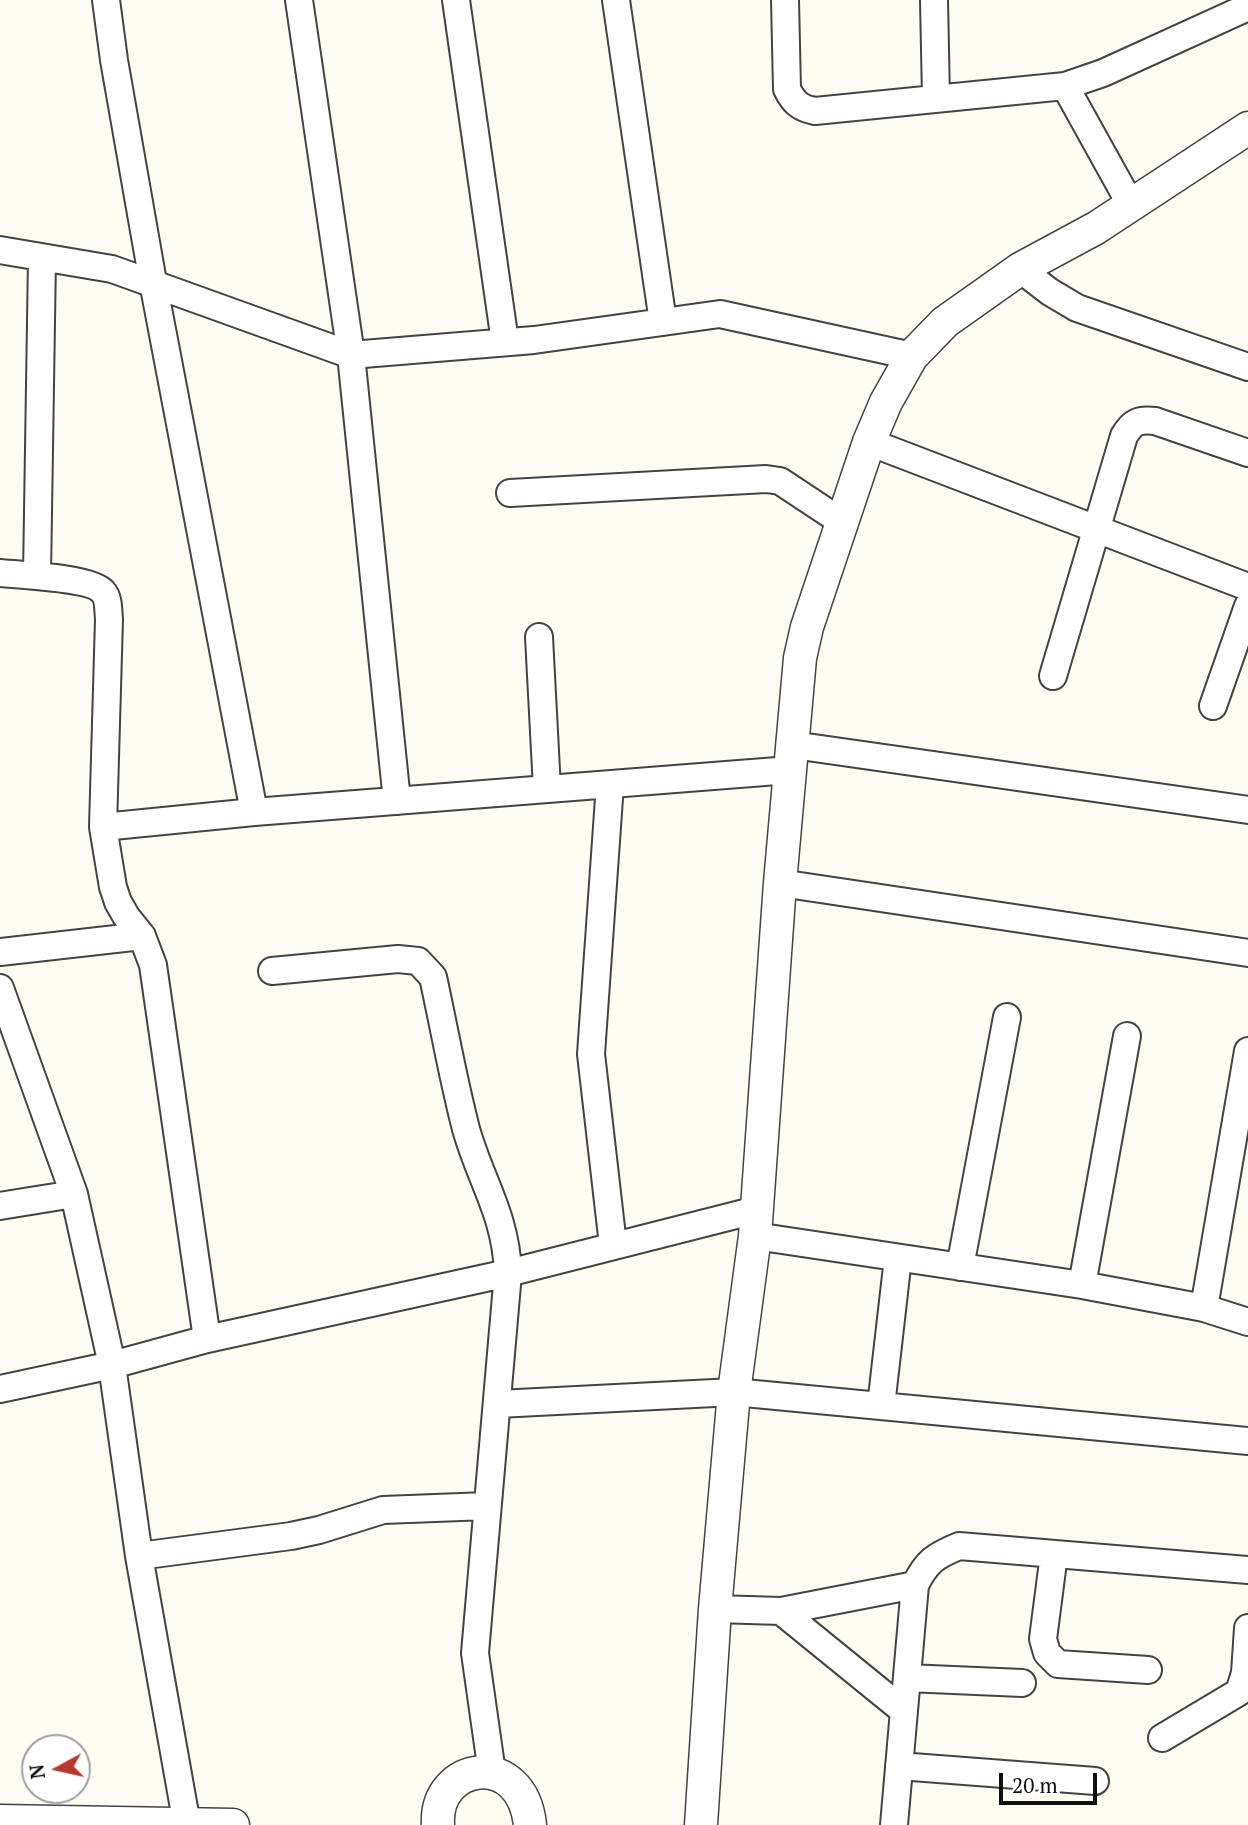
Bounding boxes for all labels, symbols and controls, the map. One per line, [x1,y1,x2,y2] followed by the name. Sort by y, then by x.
[21,1734,91,1804] north arrow
[1003,1758,1101,1802] scale bar
[23,1763,50,1781] text: N
[1012,1771,1058,1799] text: 20 m

